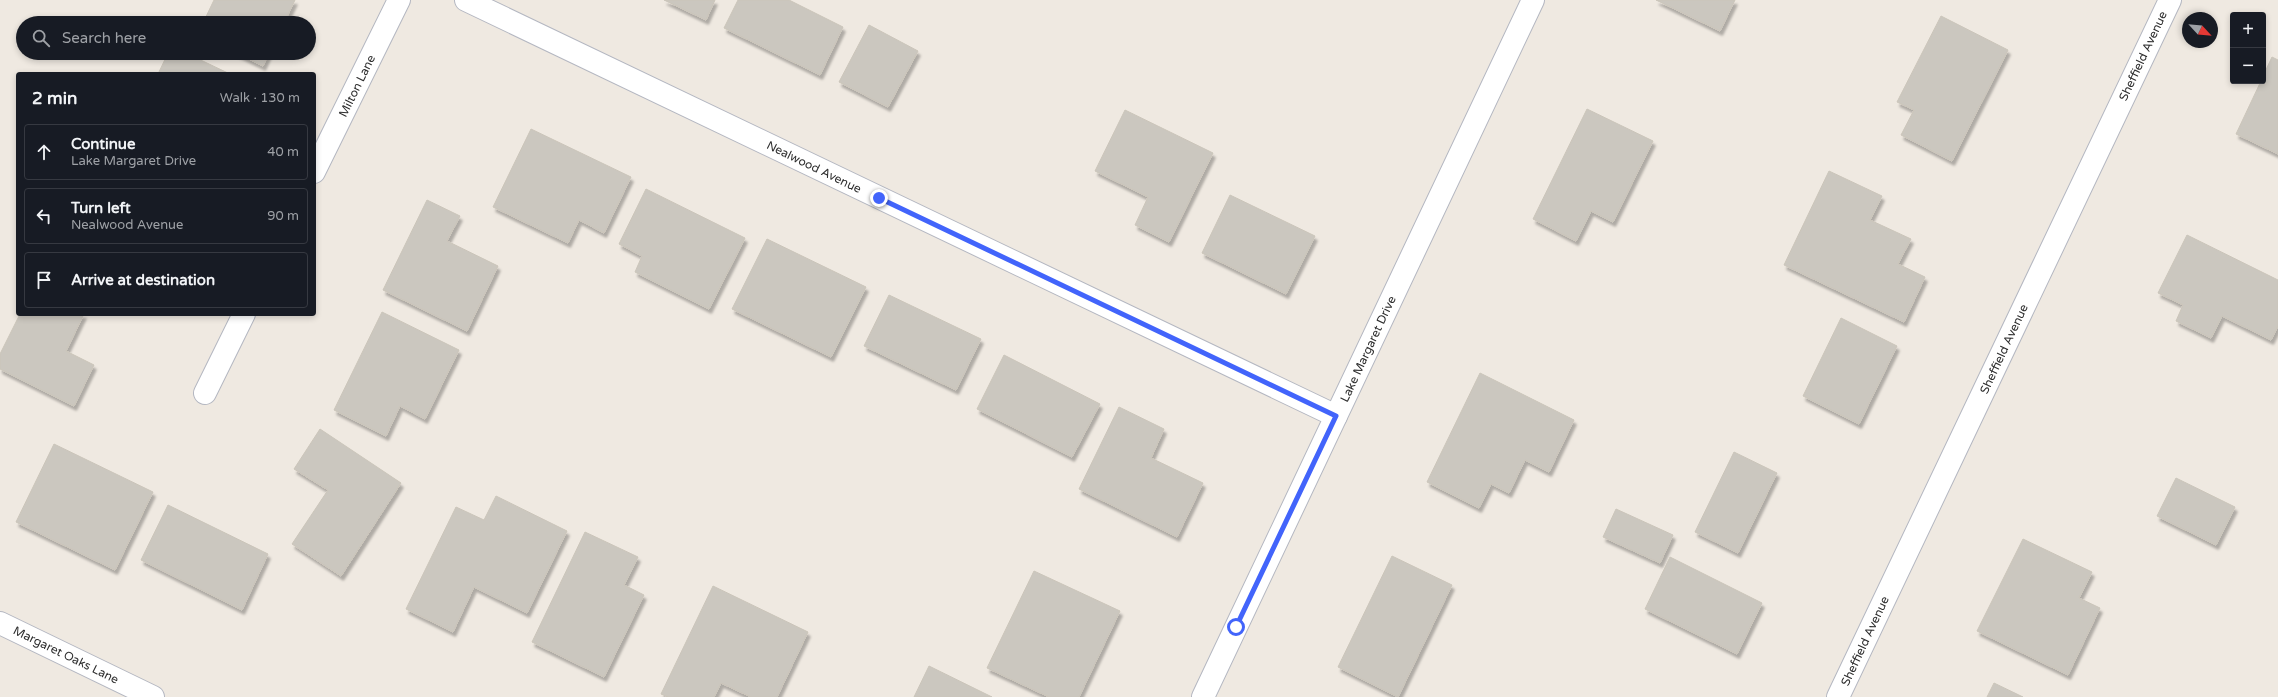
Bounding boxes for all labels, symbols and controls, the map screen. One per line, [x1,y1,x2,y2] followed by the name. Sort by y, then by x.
[2116,9,2170,103] street label: Sheffield Avenue
[2182,12,2218,48] north arrow
[2230,12,2266,84] map controls
[2230,12,2266,48] button: +
[16,16,316,60] search box
[30,27,52,49] icon: search
[62,29,146,47] text: Search here
[2230,48,2266,84] button: −
[336,52,378,119] street label: Milton Lane
[32,88,77,109] text: 2 min
[220,90,300,106] text: Walk · 130 m
[71,135,135,153] text: Continue
[764,138,864,196] street label: Nealwood Avenue
[33,141,55,163] icon: ahead
[267,144,299,160] text: 40 m
[71,153,196,169] text: Lake Margaret Drive
[870,189,888,207] route end
[71,199,131,217] text: Turn left
[33,205,55,227] icon: left
[267,208,299,224] text: 90 m
[71,217,183,233] text: Nealwood Avenue
[33,269,55,291] icon: arrive
[71,271,215,289] text: Arrive at destination
[1337,294,1399,404] street label: Lake Margaret Drive
[1977,302,2031,396] street label: Sheffield Avenue
[1838,594,1892,688] street label: Sheffield Avenue
[1227,618,1245,636] route start
[11,623,121,687] street label: Margaret Oaks Lane

